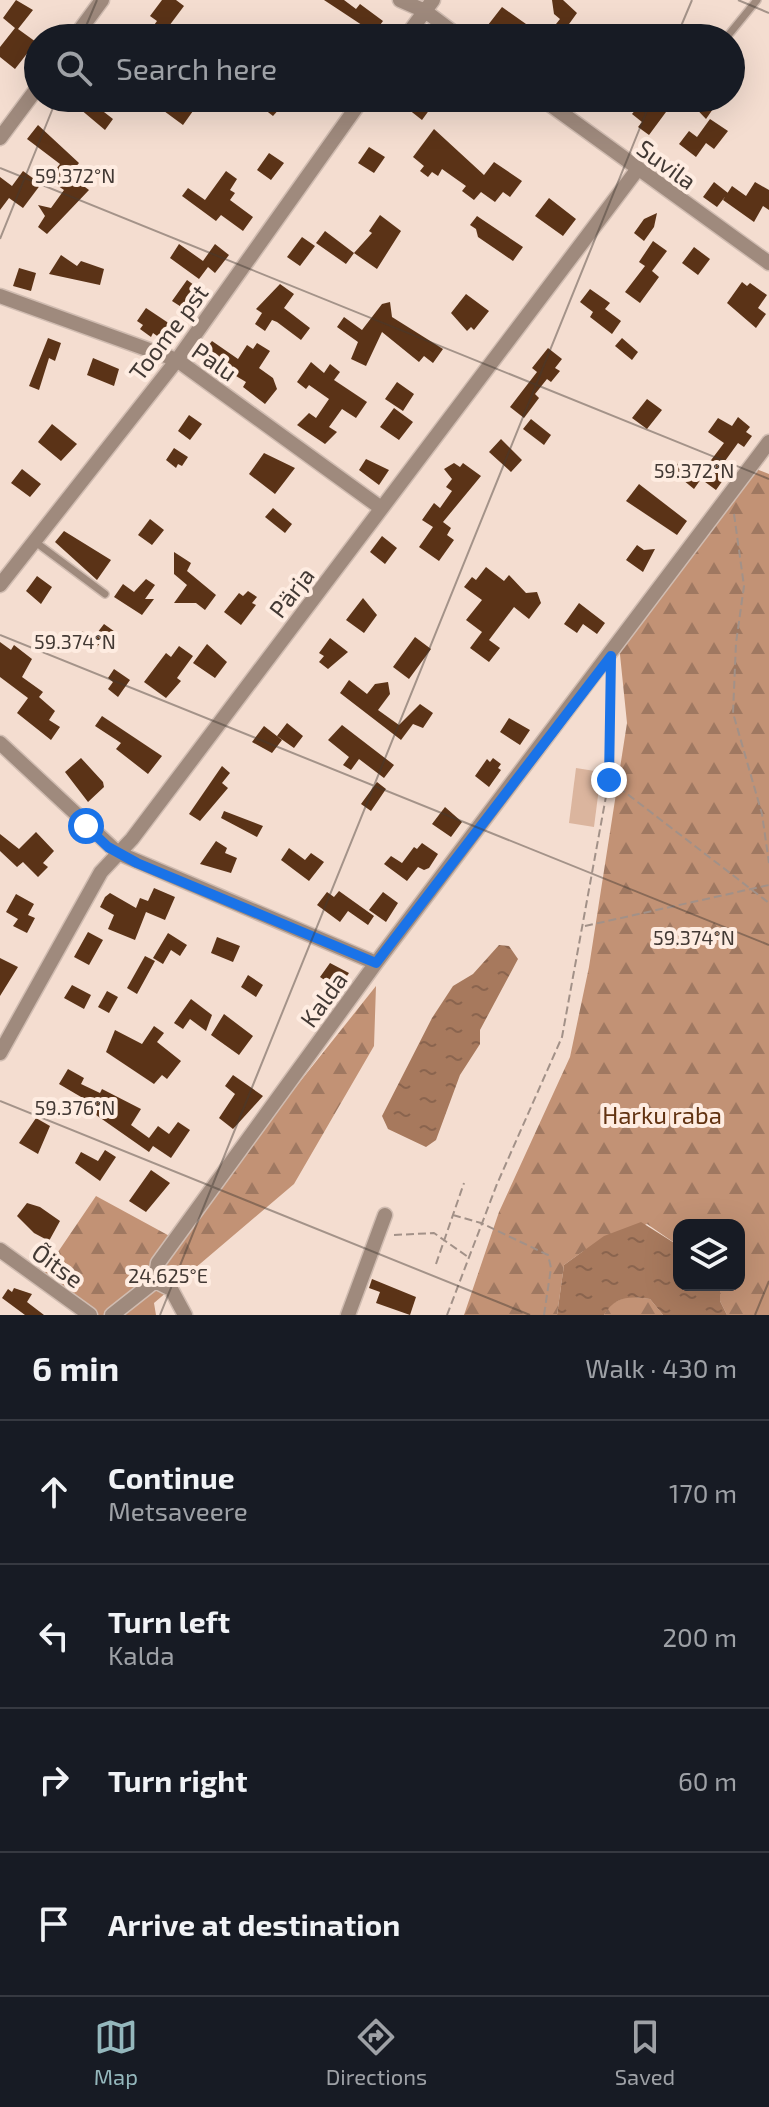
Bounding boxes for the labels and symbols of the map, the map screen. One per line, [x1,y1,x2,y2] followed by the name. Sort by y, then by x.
[632,133,702,195] street label: Suvila
[35,163,115,187] text: 59.372°N
[122,278,214,386] street label: Toome pst
[187,335,243,387] street label: Palu
[654,458,734,482] text: 59.372°N
[262,561,320,623] street label: Pärja
[34,629,116,653] text: 59.374°N
[591,762,627,798] route end
[68,808,104,844] route start
[653,925,735,949] text: 59.374°N
[293,966,353,1032] street label: Kalda
[35,1095,115,1119] text: 59.376°N
[602,1100,722,1129] park label: Harku raba
[27,1237,89,1293] street label: Õitse
[128,1263,208,1287] text: 24.625°E

